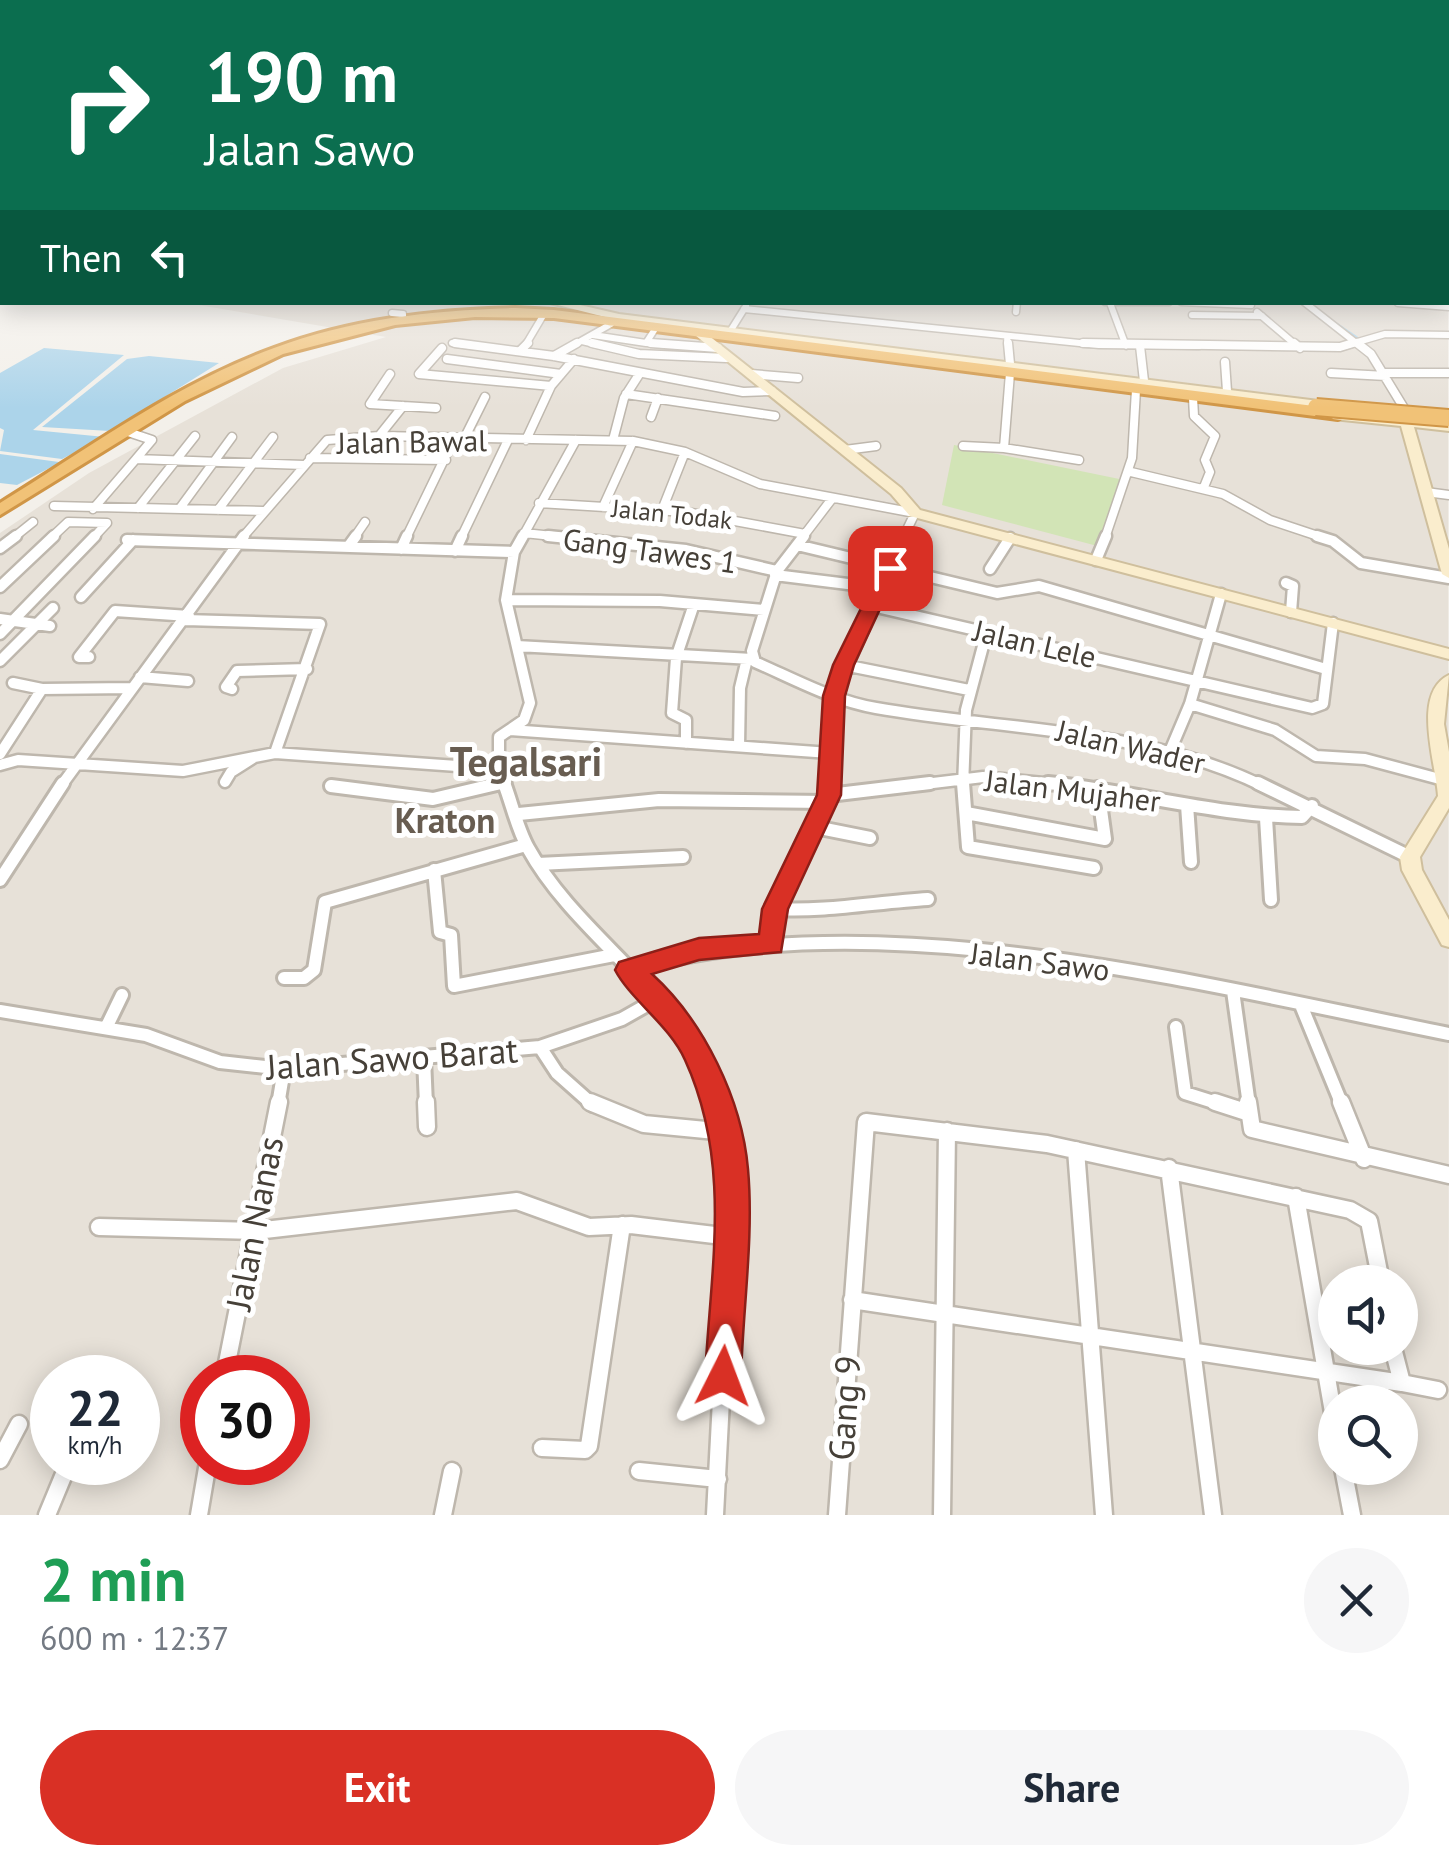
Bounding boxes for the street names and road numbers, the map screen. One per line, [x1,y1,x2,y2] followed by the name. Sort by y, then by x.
[335,420,487,462] street label: Jalan Bawal
[609,492,734,536] street label: Jalan Todak
[561,519,739,581] street label: Gang Tawes 1
[968,610,1100,676] street label: Jalan Lele
[1051,710,1209,782] street label: Jalan Wader
[981,760,1163,820] street label: Jalan Mujaher
[966,933,1112,989] street label: Jalan Sawo
[263,1026,519,1090] street label: Jalan Sawo Barat
[214,1132,293,1316] street label: Jalan Nanas
[817,1354,871,1462] street label: Gang 9

